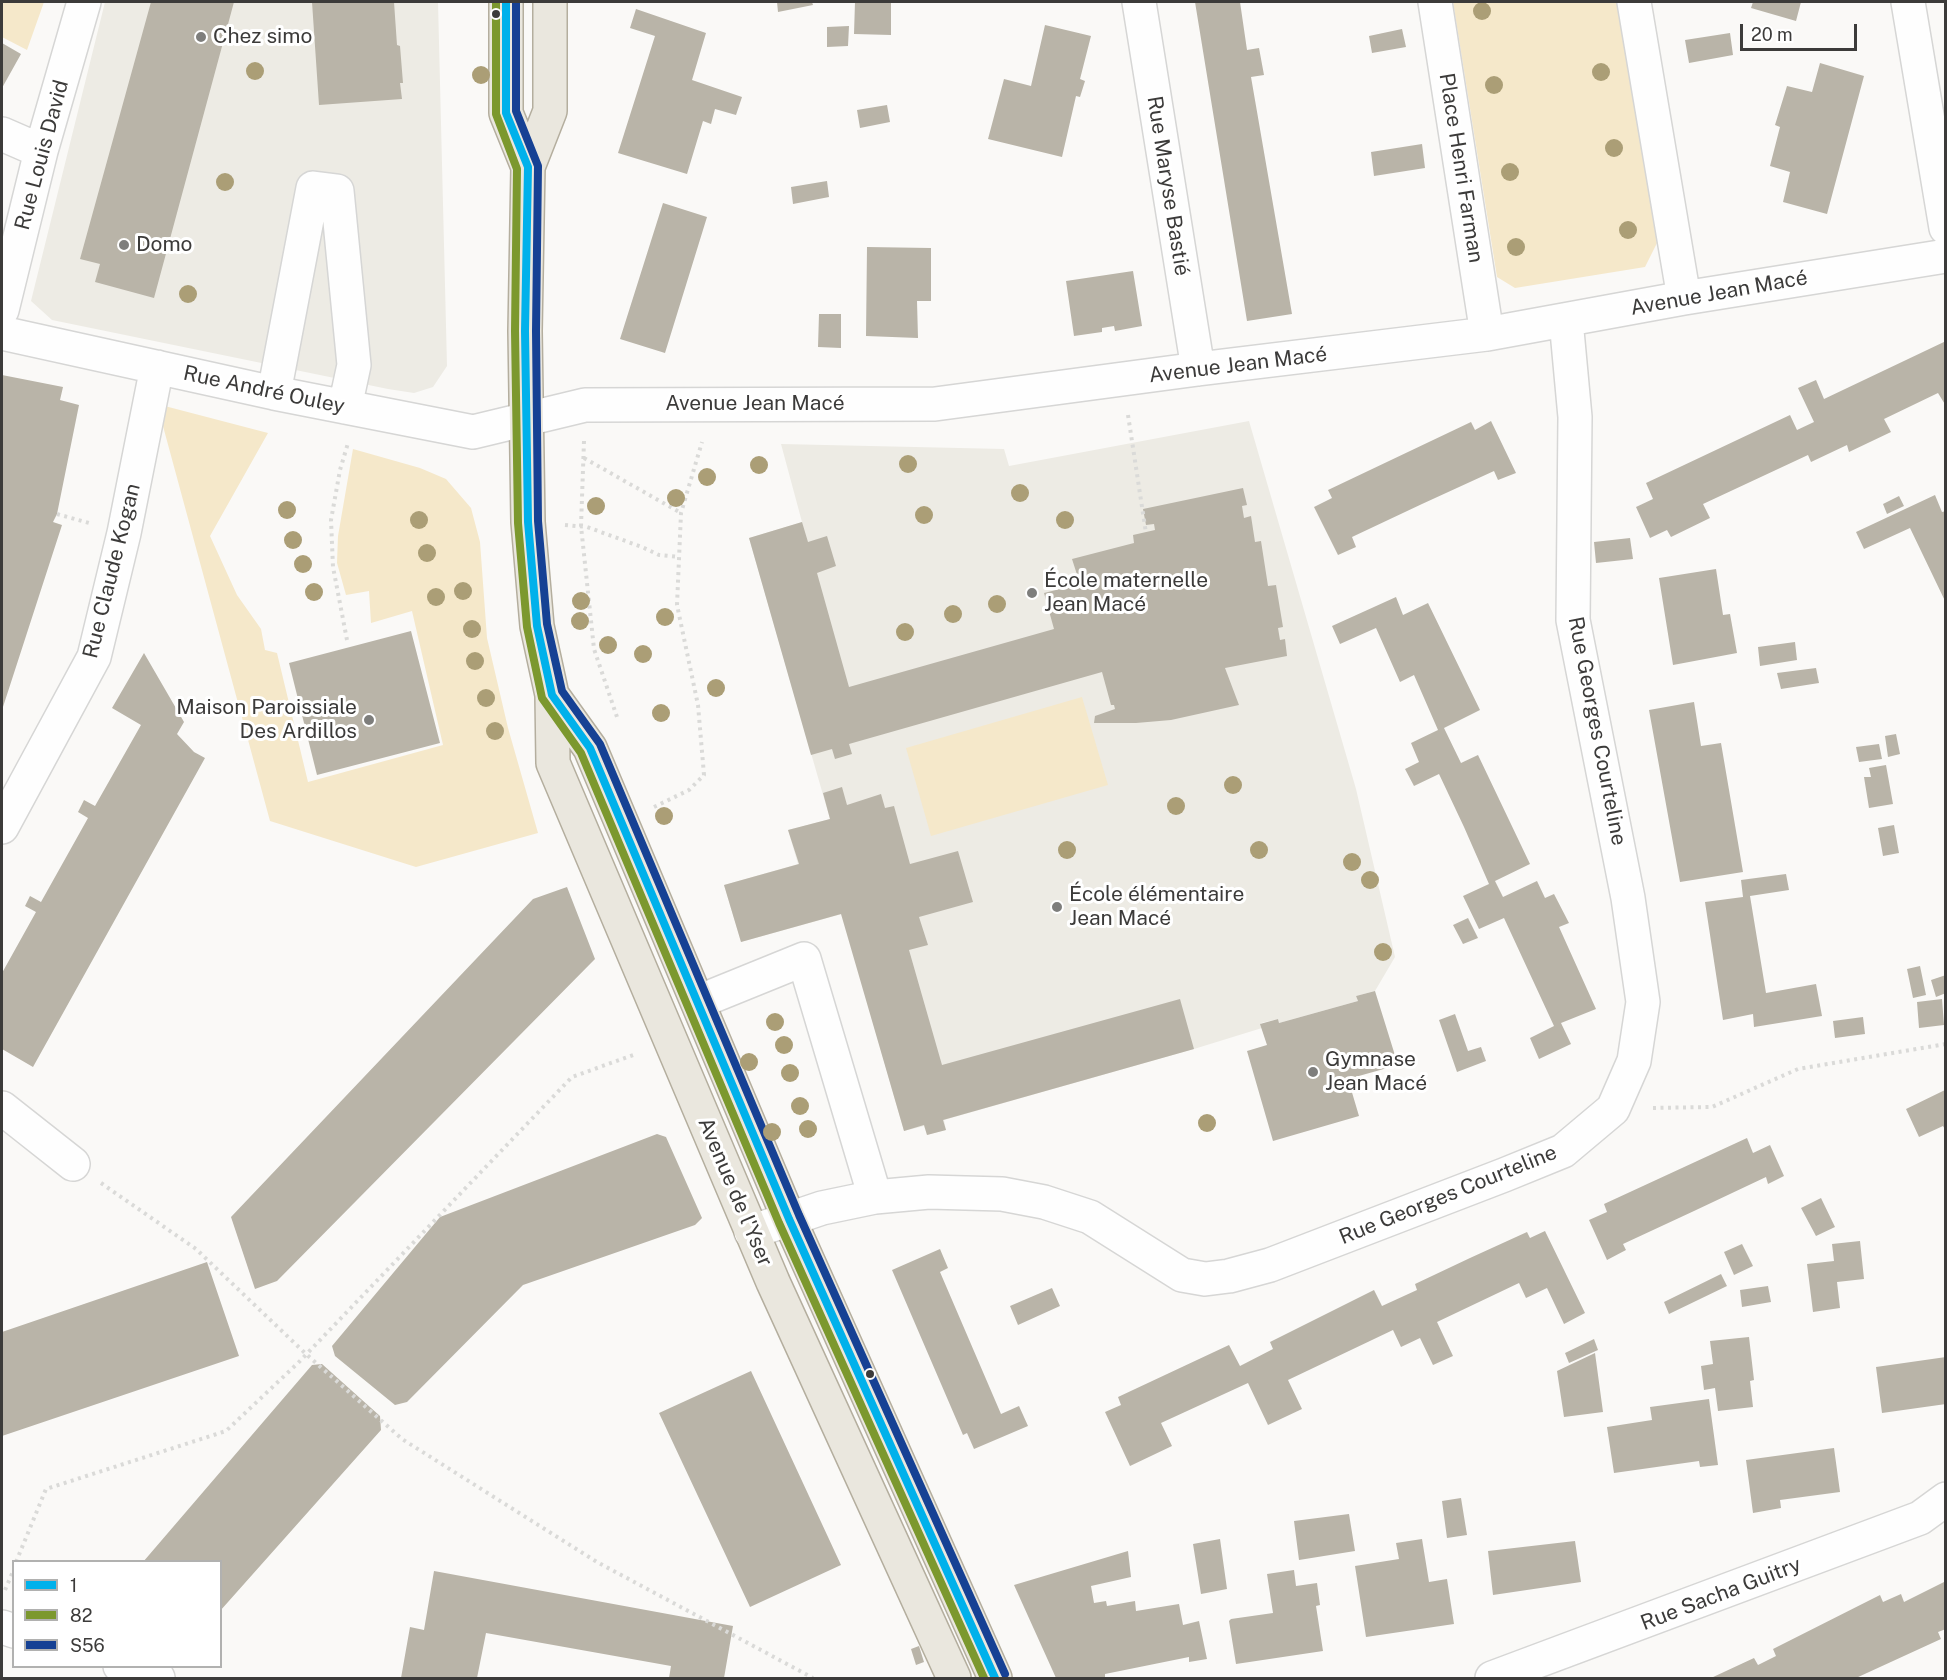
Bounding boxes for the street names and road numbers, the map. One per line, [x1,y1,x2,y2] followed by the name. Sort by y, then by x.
[1434,71,1488,265] street label: Place Henri Farman
[10,77,74,233] street label: Rue Louis David
[1141,94,1195,278] street label: Rue Maryse Bastié
[1628,265,1810,321] street label: Avenue Jean Macé
[1147,342,1329,388] street label: Avenue Jean Macé
[181,361,347,419] street label: Rue André Ouley
[665,391,845,417] street label: Avenue Jean Macé
[78,481,146,661] street label: Rue Claude Kogan
[1562,615,1632,847] street label: Rue Georges Courteline
[692,1114,778,1270] street label: Avenue de l'Yser
[1336,1140,1560,1250] street label: Rue Georges Courteline
[1637,1552,1805,1636] street label: Rue Sacha Guitry

